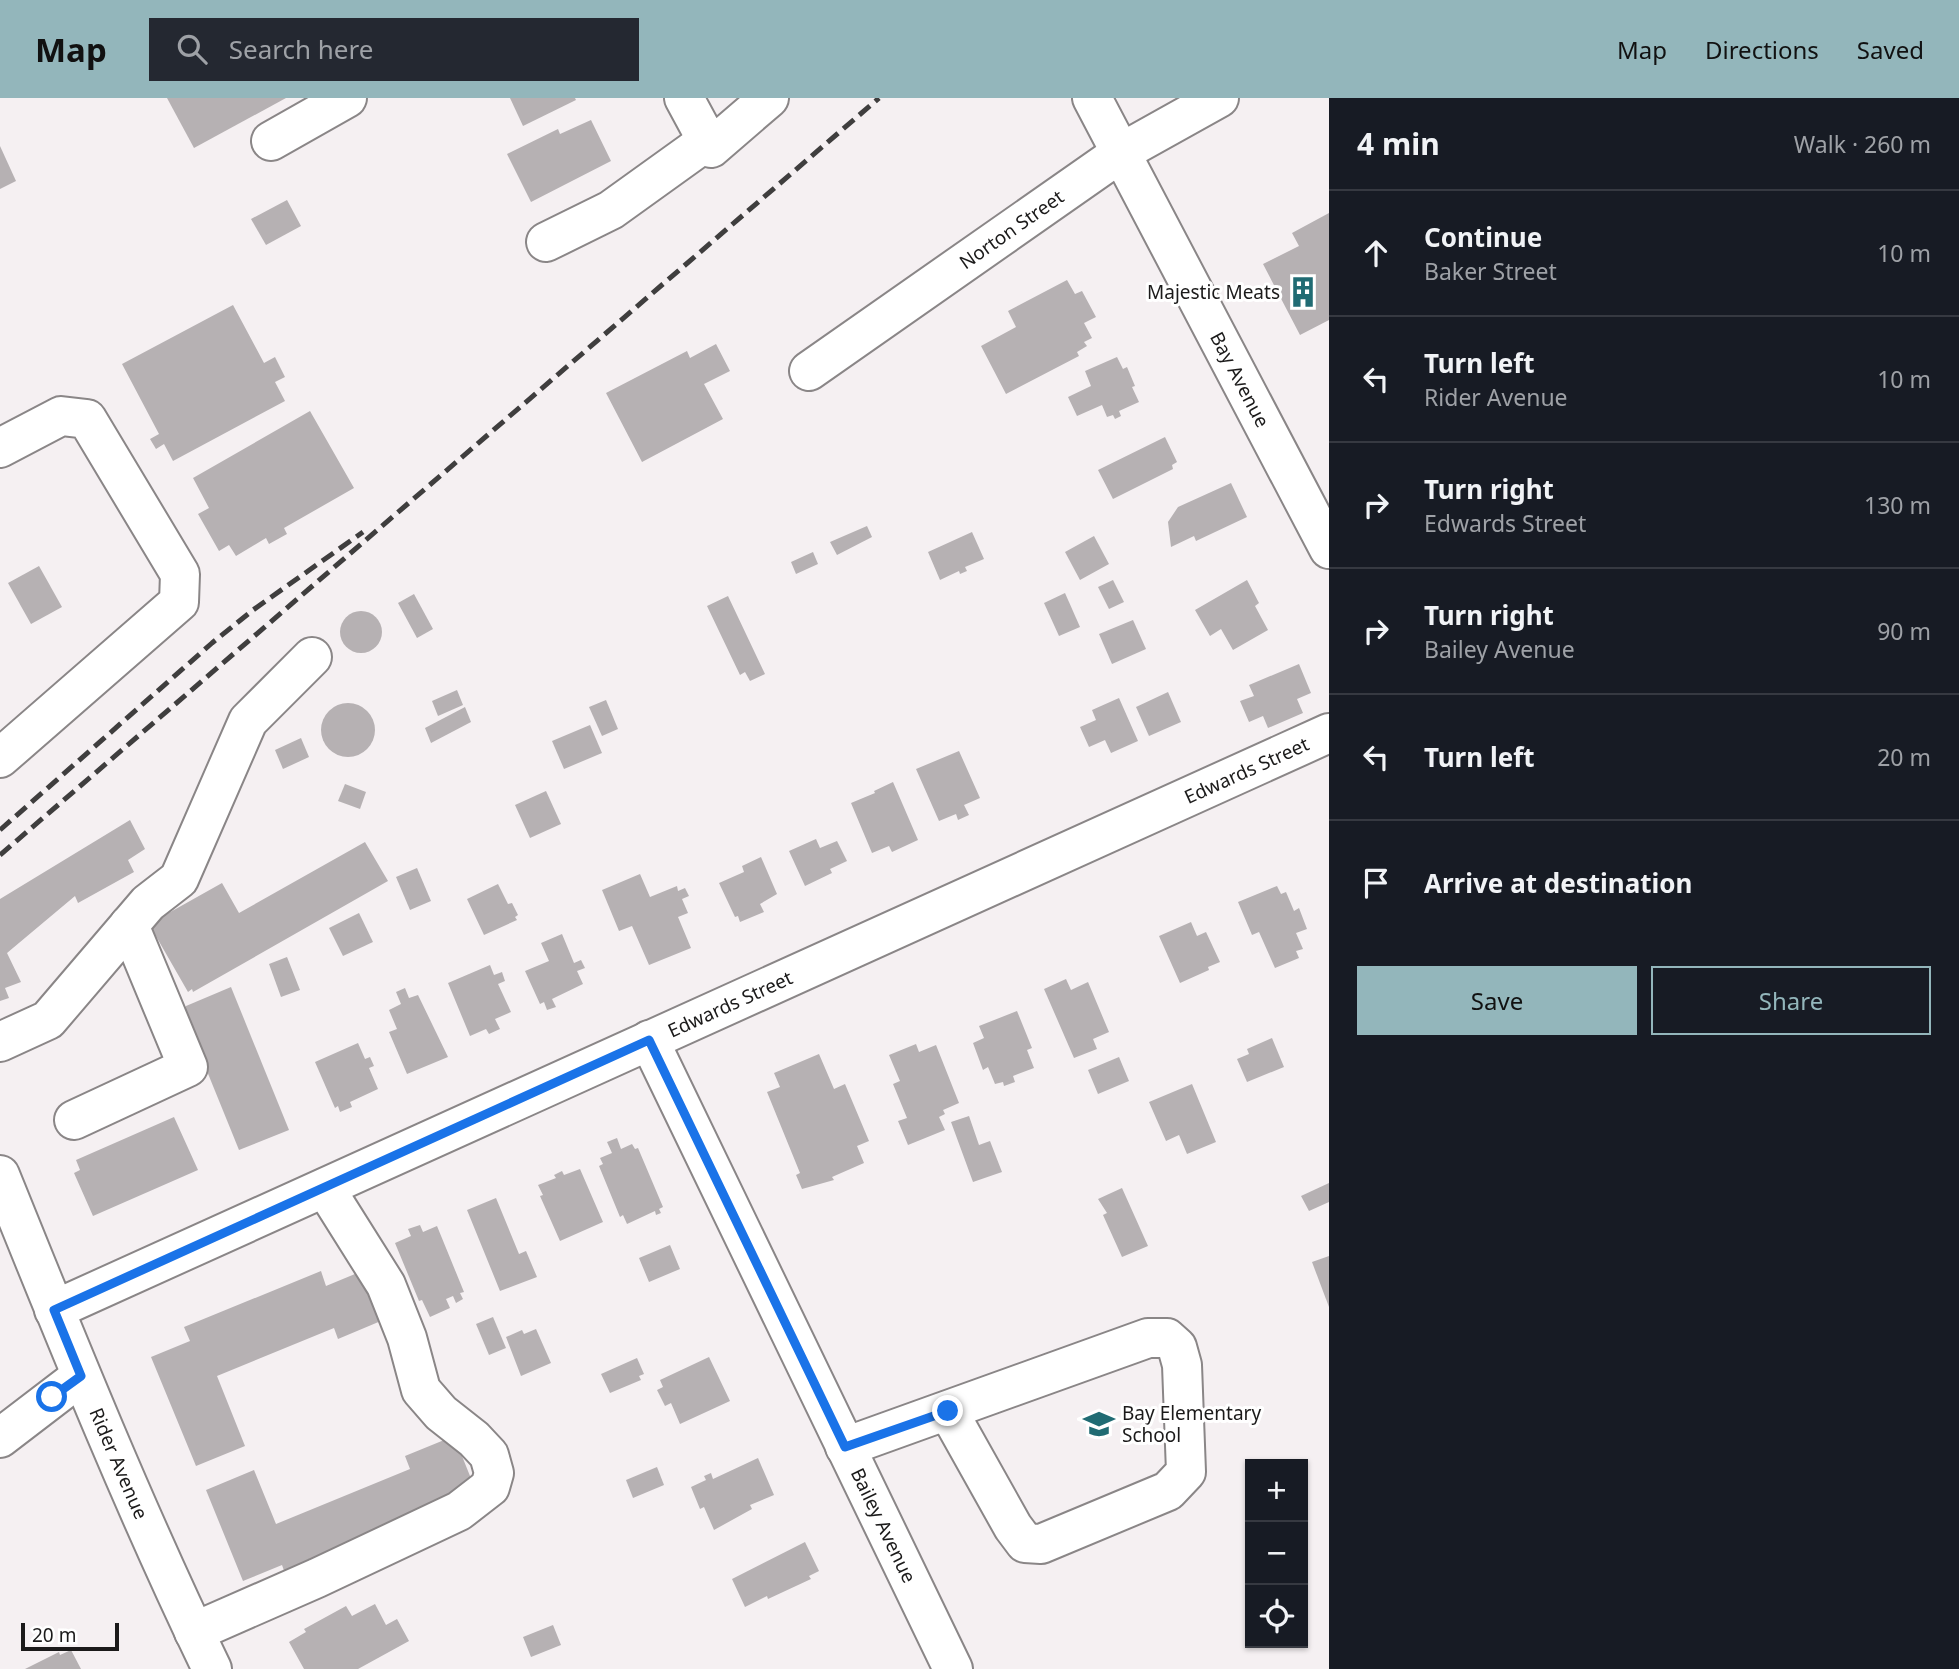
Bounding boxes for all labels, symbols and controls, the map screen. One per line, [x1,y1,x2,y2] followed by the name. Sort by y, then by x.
[149,18,639,81] search box
[35,27,107,72] text: Map
[173,30,211,68] icon: search
[229,31,373,67] text: Search here
[1617,33,1667,66] text: Map
[1705,33,1819,66] text: Directions
[1857,33,1924,66] text: Saved
[1357,123,1440,164] text: 4 min
[1794,128,1931,160] text: Walk · 260 m
[954,184,1069,275] street label: Norton Street
[1424,219,1542,255] text: Continue
[1357,234,1395,272] icon: ahead
[1877,237,1931,269] text: 10 m
[1424,255,1557,287] text: Baker Street
[1286,275,1320,309] building icon: Majestic Meats
[1147,279,1280,305] place label: Majestic Meats
[1204,327,1276,432] street label: Bay Avenue
[1424,345,1535,381] text: Turn left
[1357,360,1395,398] icon: left
[1877,363,1931,395] text: 10 m
[1424,381,1568,413] text: Rider Avenue
[1424,471,1554,507] text: Turn right
[1357,486,1395,524] icon: right
[1864,489,1931,521] text: 130 m
[1424,507,1586,539] text: Edwards Street
[1424,597,1554,633] text: Turn right
[1357,612,1395,650] icon: right
[1877,615,1931,647] text: 90 m
[1424,633,1575,665] text: Bailey Avenue
[1180,731,1313,810] street label: Edwards Street
[1357,738,1395,776] icon: left
[1424,739,1535,775] text: Turn left
[1877,741,1931,773] text: 20 m
[1357,864,1395,902] icon: arrive
[1424,865,1693,901] text: Arrive at destination
[664,965,797,1044] street label: Edwards Street
[1357,966,1637,1035] button: Save
[1651,966,1931,1035] button: Share
[36,1381,67,1412] route start
[932,1395,963,1426] route end
[1122,1400,1261,1448] place label: Bay Elementary School
[84,1404,154,1523] street label: Rider Avenue
[1082,1407,1116,1441] school or university icon: Bay Elementary School
[1245,1459,1308,1648] map controls
[1245,1459,1308,1522] button: +
[845,1464,922,1587] street label: Bailey Avenue
[1245,1522,1308,1585] button: −
[1245,1585,1308,1648] button: locate
[21,1620,119,1652] scale bar
[32,1622,76,1648] text: 20 m

